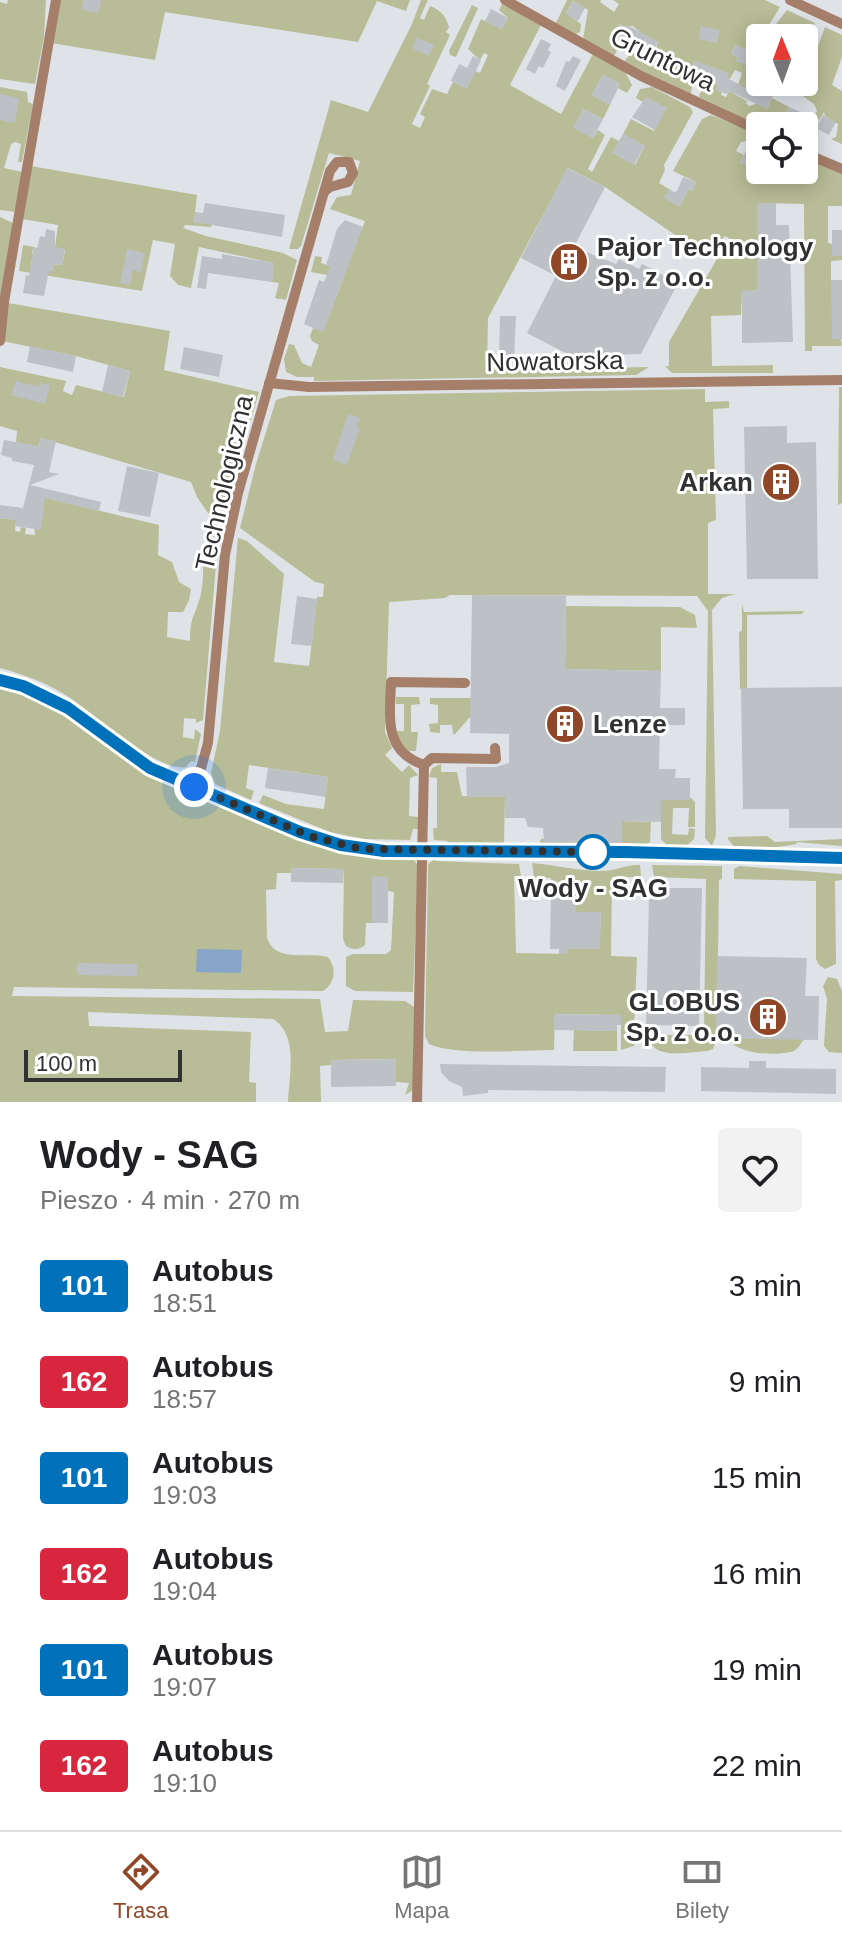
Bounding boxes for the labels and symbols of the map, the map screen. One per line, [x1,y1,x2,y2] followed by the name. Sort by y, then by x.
[606,21,721,97] street label: Gruntowa
[746,24,818,96] north arrow
[597,232,814,292] place label: Pajor Technology Sp. z o.o.
[548,241,590,283] building icon: Pajor Technology Sp. z o.o.
[486,345,624,377] street label: Nowatorska
[189,392,259,574] street label: Technologiczna
[760,461,802,503] building icon: Arkan
[679,467,753,497] place label: Arkan
[544,703,586,745] building icon: Lenze
[593,709,667,739] place label: Lenze
[174,767,214,807] your location
[576,835,610,869] marker: Wody - SAG
[518,873,668,903] place label: Wody - SAG
[626,987,740,1047] place label: GLOBUS Sp. z o.o.
[747,996,789,1038] building icon: GLOBUS Sp. z o.o.
[24,1046,182,1082] scale bar

